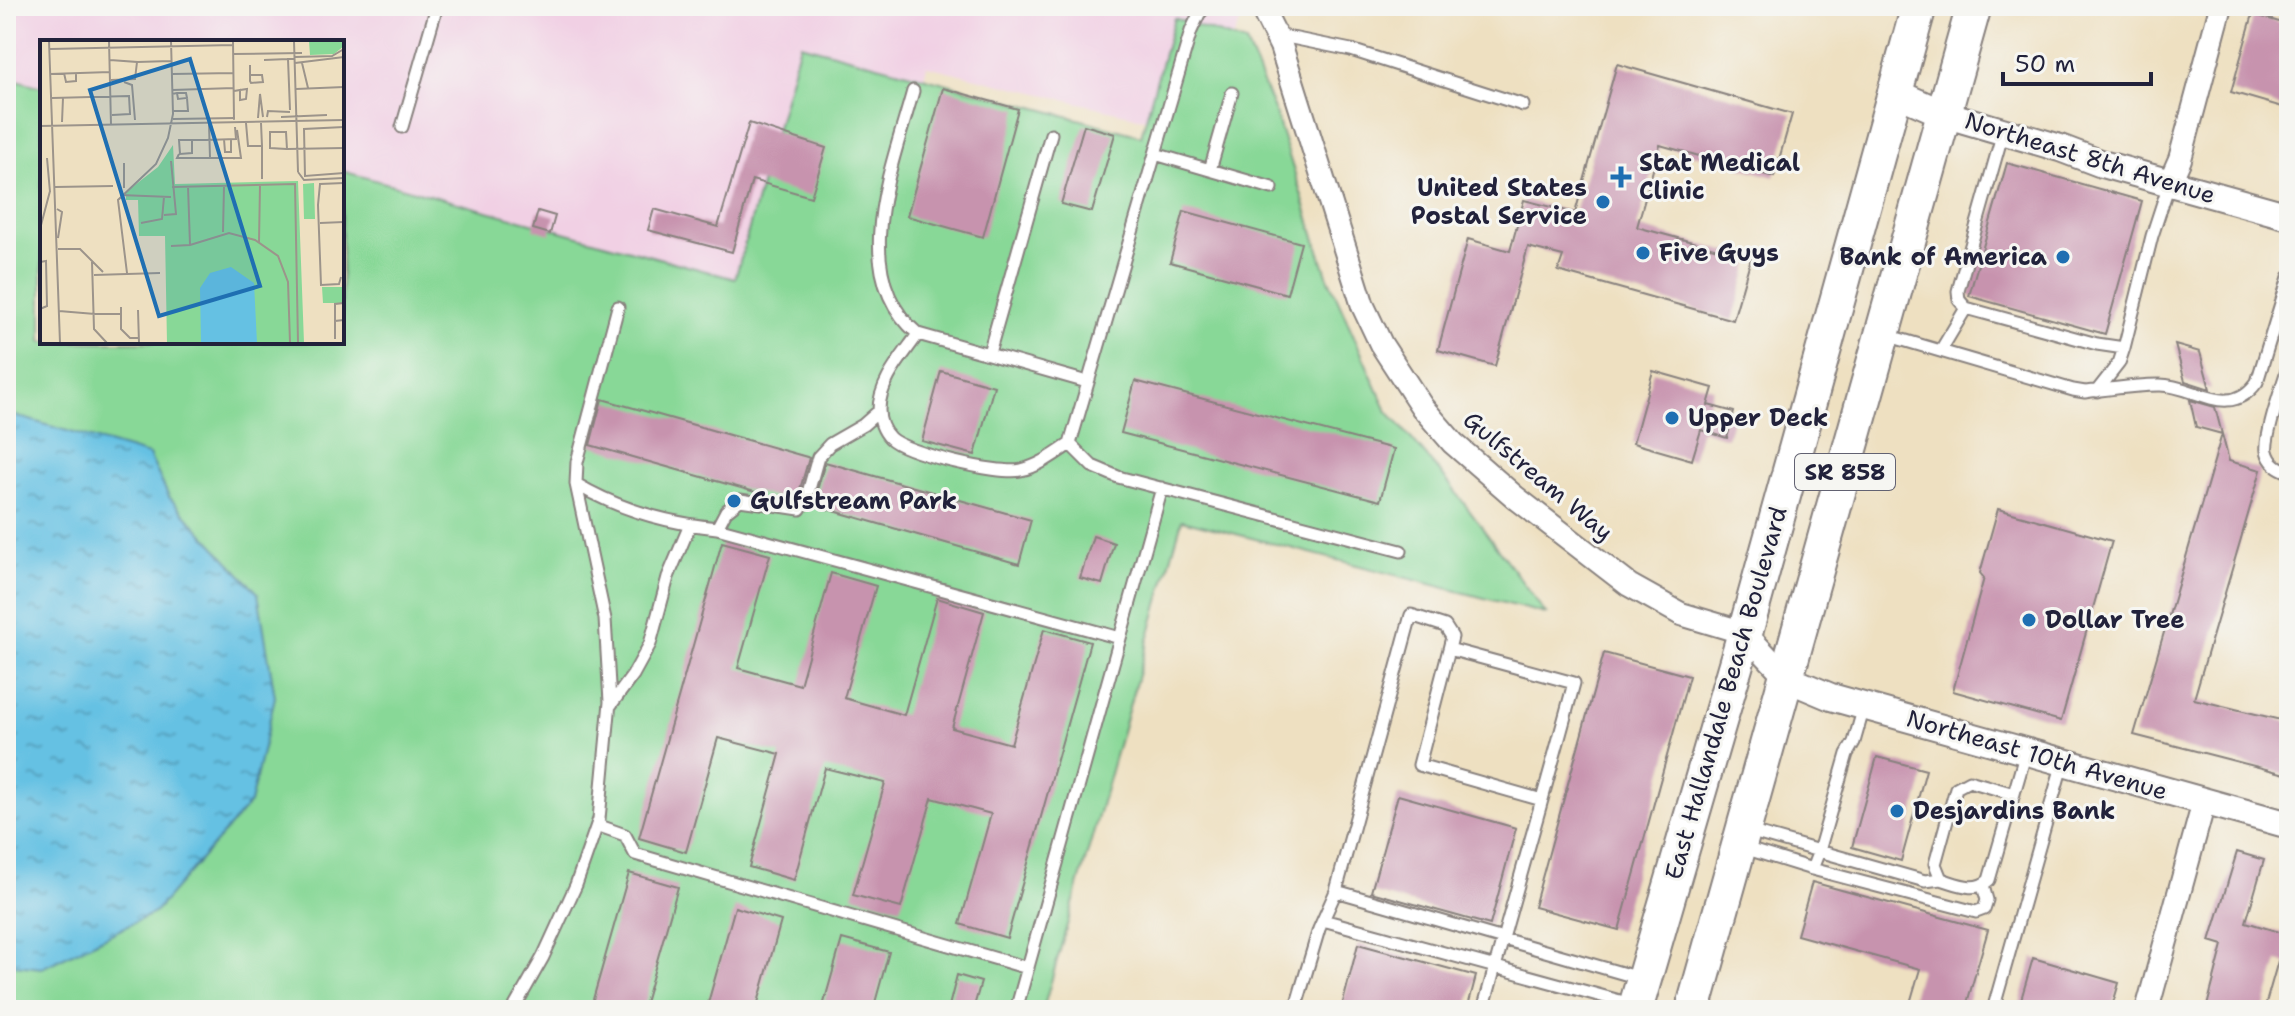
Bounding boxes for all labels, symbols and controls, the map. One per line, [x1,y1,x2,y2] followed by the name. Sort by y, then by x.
[2003,36,2151,86] scale bar
[40,40,344,344] inset map
[2015,48,2075,80] text: 50 m
[1961,105,2219,211] street label: Northeast 8th Avenue
[1639,147,1800,207] place label: Stat Medical Clinic
[1610,166,1632,188] marker: Stat Medical Clinic
[1411,172,1587,232] place label: United States Postal Service
[1594,193,1612,211] marker: United States Postal Service
[1659,237,1779,269] place label: Five Guys
[1839,241,2048,273] place label: Bank of America
[1634,244,1652,262] marker: Five Guys
[2054,248,2072,266] marker: Bank of America
[1688,402,1828,434] place label: Upper Deck
[1456,404,1620,548] street label: Gulfstream Way
[1663,409,1681,427] marker: Upper Deck
[1795,454,1895,490] road number: SR 858
[750,485,957,517] place label: Gulfstream Park
[725,492,743,510] marker: Gulfstream Park
[1657,503,1795,883] street label: East Hallandale Beach Boulevard
[2045,604,2185,636] place label: Dollar Tree
[2020,611,2038,629] marker: Dollar Tree
[1903,702,2171,808] street label: Northeast 10th Avenue
[1913,795,2115,827] place label: Desjardins Bank
[1888,802,1906,820] marker: Desjardins Bank

